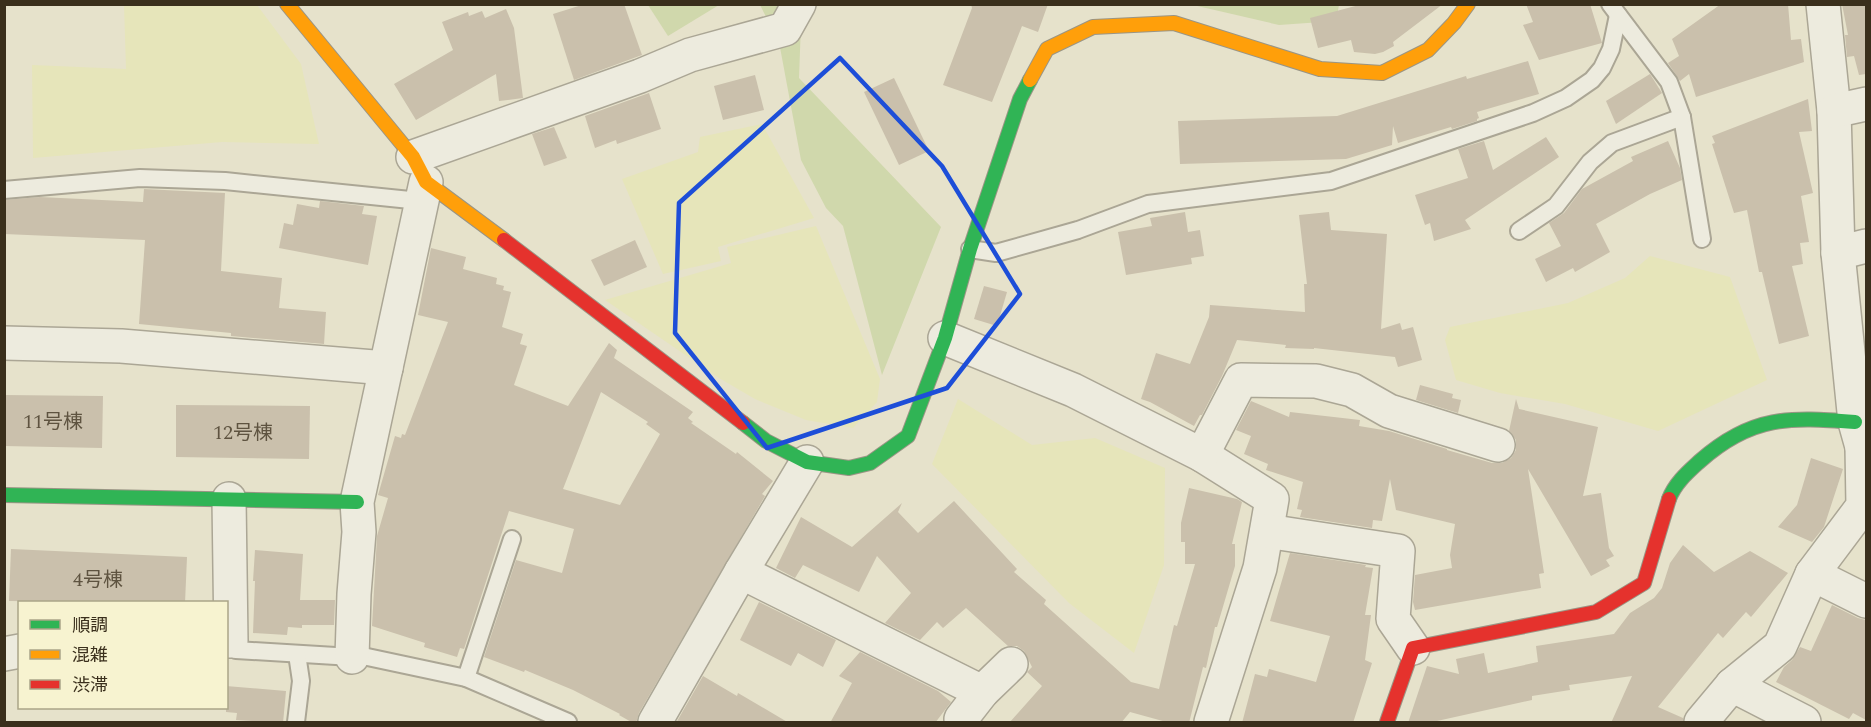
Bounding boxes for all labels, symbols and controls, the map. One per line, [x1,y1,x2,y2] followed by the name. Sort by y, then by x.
[23,407,83,437] house number: 11号棟
[213,418,273,448] house number: 12号棟
[73,565,123,595] house number: 4号棟
[18,601,228,709] legend
[72,612,108,639] text: 順調
[72,642,108,669] text: 混雑
[72,672,108,699] text: 渋滞

